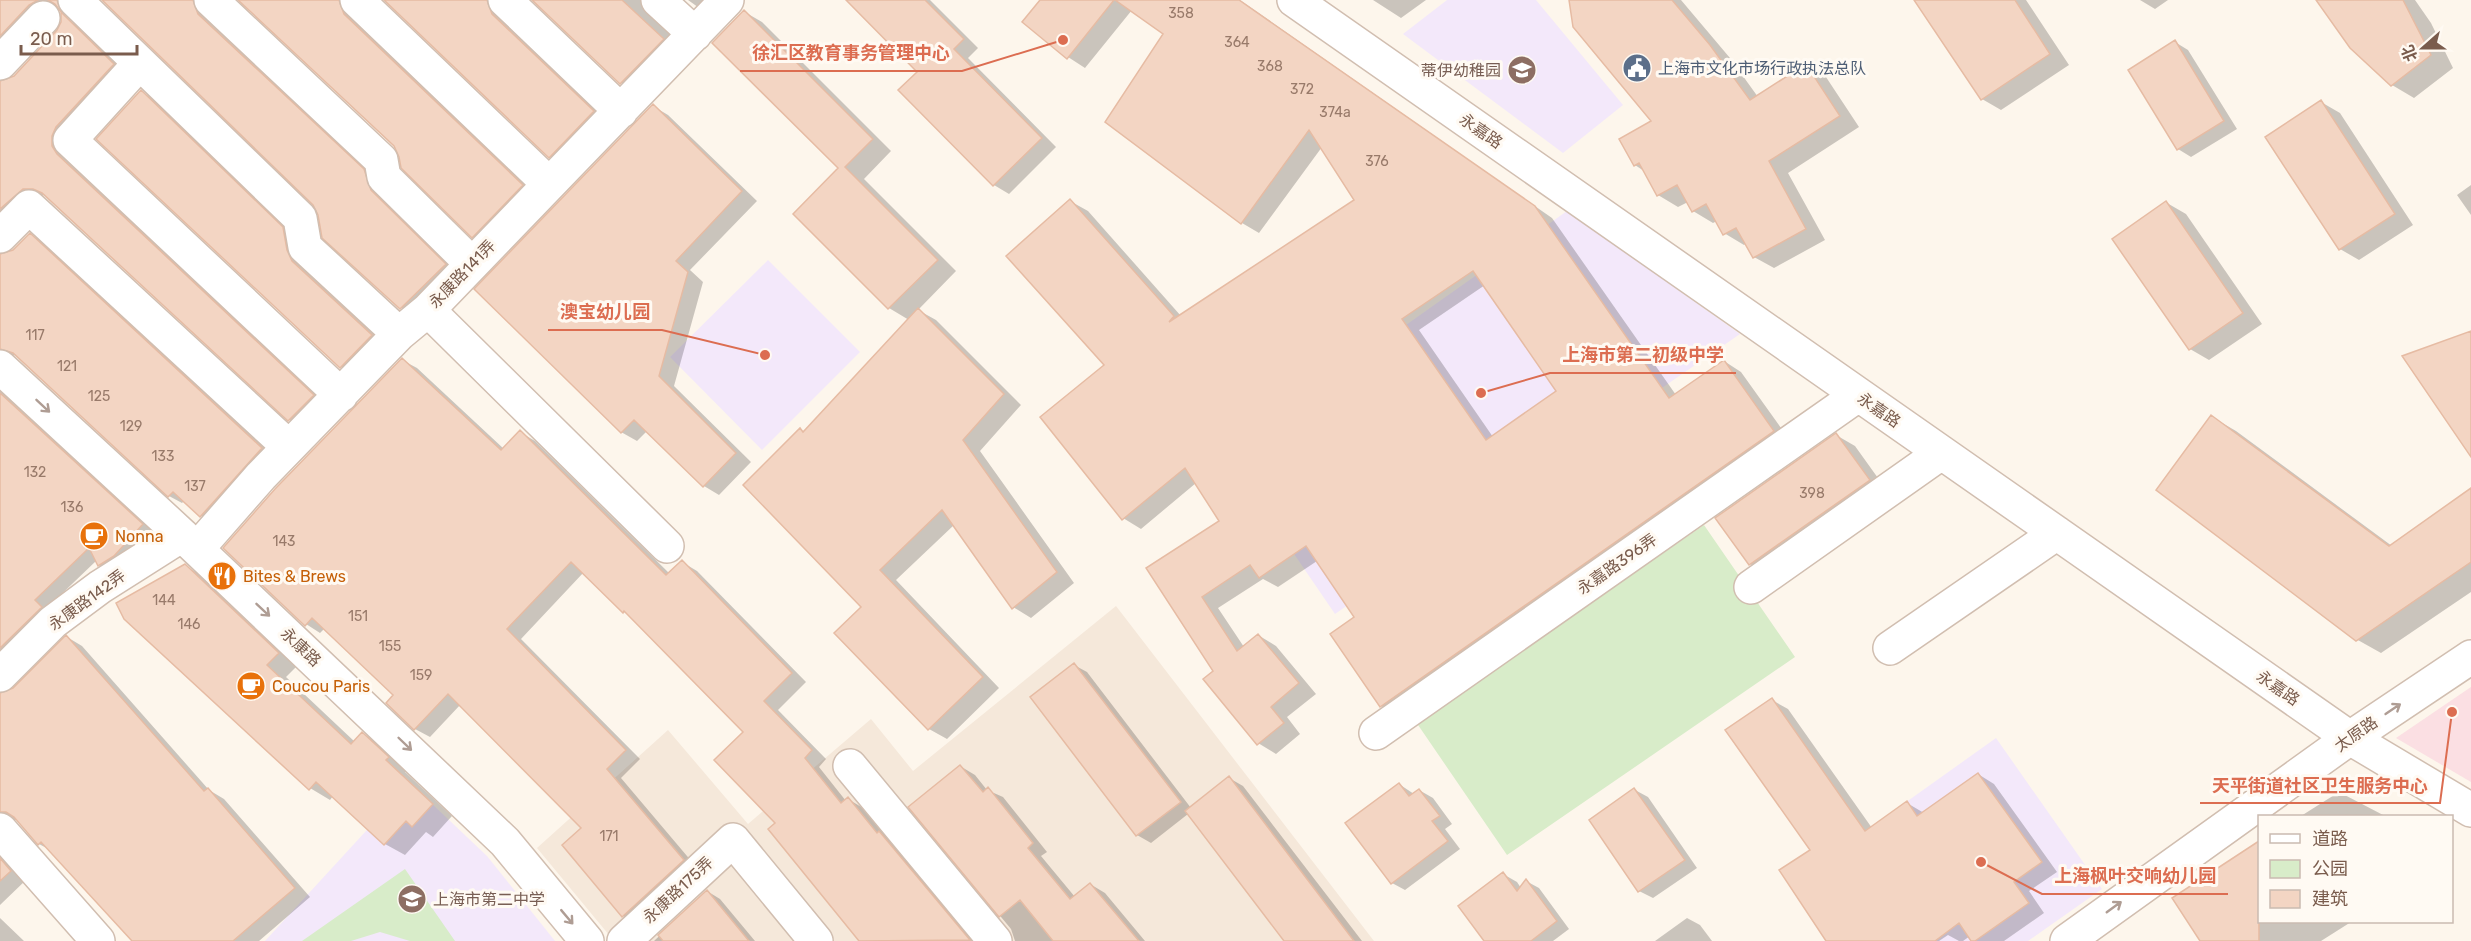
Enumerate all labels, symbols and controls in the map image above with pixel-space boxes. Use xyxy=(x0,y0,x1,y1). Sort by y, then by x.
house number: 358 xyxy=(1168,5,1194,22)
scale bar xyxy=(21,18,136,56)
north arrow xyxy=(2393,18,2453,78)
text: 20 m xyxy=(30,28,72,50)
house number: 364 xyxy=(1224,34,1250,51)
callout: 徐汇区教育事务管理中心 xyxy=(740,35,962,71)
text: 徐汇区教育事务管理中心 xyxy=(752,42,950,64)
text: 北 xyxy=(2398,42,2421,64)
public building icon: 上海市文化市场行政执法总队 xyxy=(1621,52,1653,84)
school or university icon: 蒂伊幼稚园 xyxy=(1506,54,1538,86)
house number: 368 xyxy=(1257,58,1283,75)
place label: 上海市文化市场行政执法总队 xyxy=(1658,59,1866,78)
place label: 蒂伊幼稚园 xyxy=(1421,61,1501,80)
house number: 372 xyxy=(1290,81,1314,98)
house number: 374a xyxy=(1319,104,1351,121)
street label: 永嘉路 xyxy=(1456,109,1506,153)
house number: 376 xyxy=(1365,153,1389,170)
street label: 永康路141弄 xyxy=(425,236,499,312)
callout: 澳宝幼儿园 xyxy=(548,294,662,330)
text: 澳宝幼儿园 xyxy=(560,301,650,323)
house number: 117 xyxy=(25,327,45,344)
callout: 上海市第二初级中学 xyxy=(1550,337,1736,373)
text: 上海市第二初级中学 xyxy=(1562,344,1724,366)
house number: 121 xyxy=(57,358,77,375)
house number: 125 xyxy=(88,388,110,405)
street label: 永嘉路 xyxy=(1854,388,1904,432)
one-way arrow xyxy=(35,399,50,413)
house number: 129 xyxy=(120,418,142,435)
house number: 133 xyxy=(152,448,174,465)
house number: 132 xyxy=(24,464,46,481)
house number: 137 xyxy=(184,478,206,495)
house number: 398 xyxy=(1799,485,1825,502)
house number: 136 xyxy=(61,499,83,516)
cafe icon: Nonna xyxy=(78,520,110,552)
place label: Nonna xyxy=(115,527,164,546)
street label: 永嘉路396弄 xyxy=(1574,530,1660,598)
house number: 143 xyxy=(272,533,296,550)
restaurant icon: Bites & Brews xyxy=(206,560,238,592)
street label: 永康路142弄 xyxy=(45,566,129,634)
place label: Bites & Brews xyxy=(243,567,346,586)
house number: 144 xyxy=(152,592,176,609)
one-way arrow xyxy=(255,603,270,618)
house number: 151 xyxy=(348,608,368,625)
house number: 146 xyxy=(177,616,201,633)
street label: 永康路 xyxy=(277,624,325,670)
house number: 155 xyxy=(379,638,401,655)
street label: 永嘉路 xyxy=(2253,666,2303,710)
house number: 159 xyxy=(410,667,432,684)
cafe icon: Coucou Paris xyxy=(235,670,267,702)
place label: Coucou Paris xyxy=(272,677,370,696)
one-way arrow xyxy=(2384,703,2401,715)
street label: 太原路 xyxy=(2331,712,2381,756)
one-way arrow xyxy=(397,737,412,752)
callout: 天平街道社区卫生服务中心 xyxy=(2200,767,2440,803)
text: 天平街道社区卫生服务中心 xyxy=(2212,775,2428,797)
legend xyxy=(2258,815,2453,923)
house number: 171 xyxy=(599,828,619,845)
text: 道路 xyxy=(2312,828,2348,850)
street label: 永康路175弄 xyxy=(639,853,717,927)
callout: 上海枫叶交响幼儿园 xyxy=(2042,858,2228,894)
text: 公园 xyxy=(2312,858,2348,880)
text: 上海枫叶交响幼儿园 xyxy=(2054,865,2216,887)
school or university icon: 上海市第二中学 xyxy=(396,883,428,915)
text: 建筑 xyxy=(2312,888,2348,910)
place label: 上海市第二中学 xyxy=(433,890,545,909)
one-way arrow xyxy=(2106,901,2122,913)
one-way arrow xyxy=(560,908,573,924)

